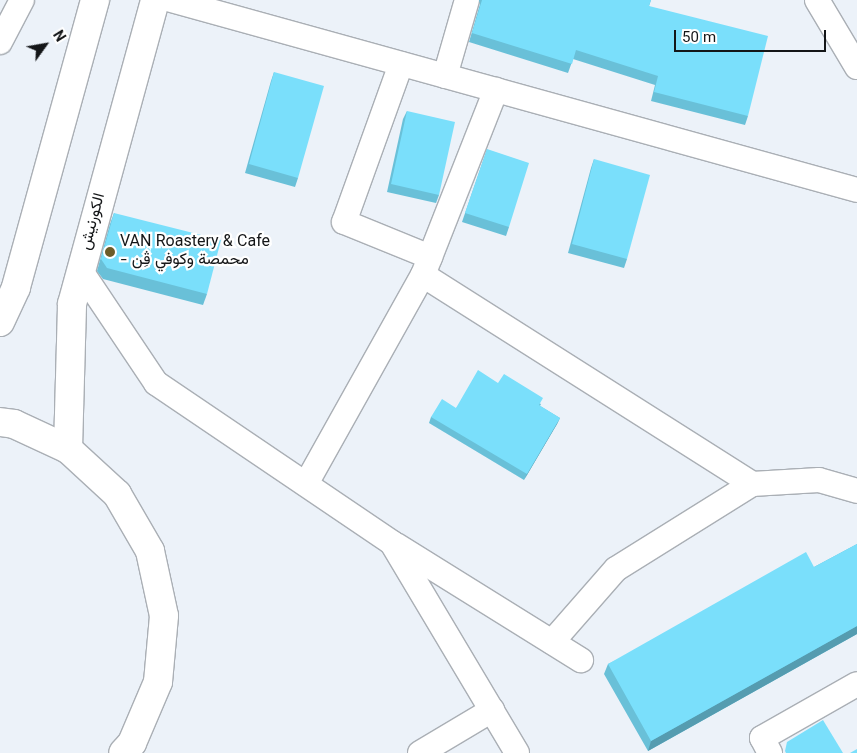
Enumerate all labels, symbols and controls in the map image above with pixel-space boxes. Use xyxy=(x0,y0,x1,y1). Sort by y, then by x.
north arrow xyxy=(20,20,70,70)
scale bar xyxy=(677,20,830,52)
text: N xyxy=(46,27,70,47)
text: 50 m xyxy=(682,27,716,50)
street label: الكورنيش xyxy=(77,191,111,253)
place label: VAN Roastery & Cafe - محمصة وكوفي ڤِن xyxy=(120,233,270,271)
marker: VAN Roastery & Cafe - محمصة وكوفي ڤِن xyxy=(104,246,116,258)

